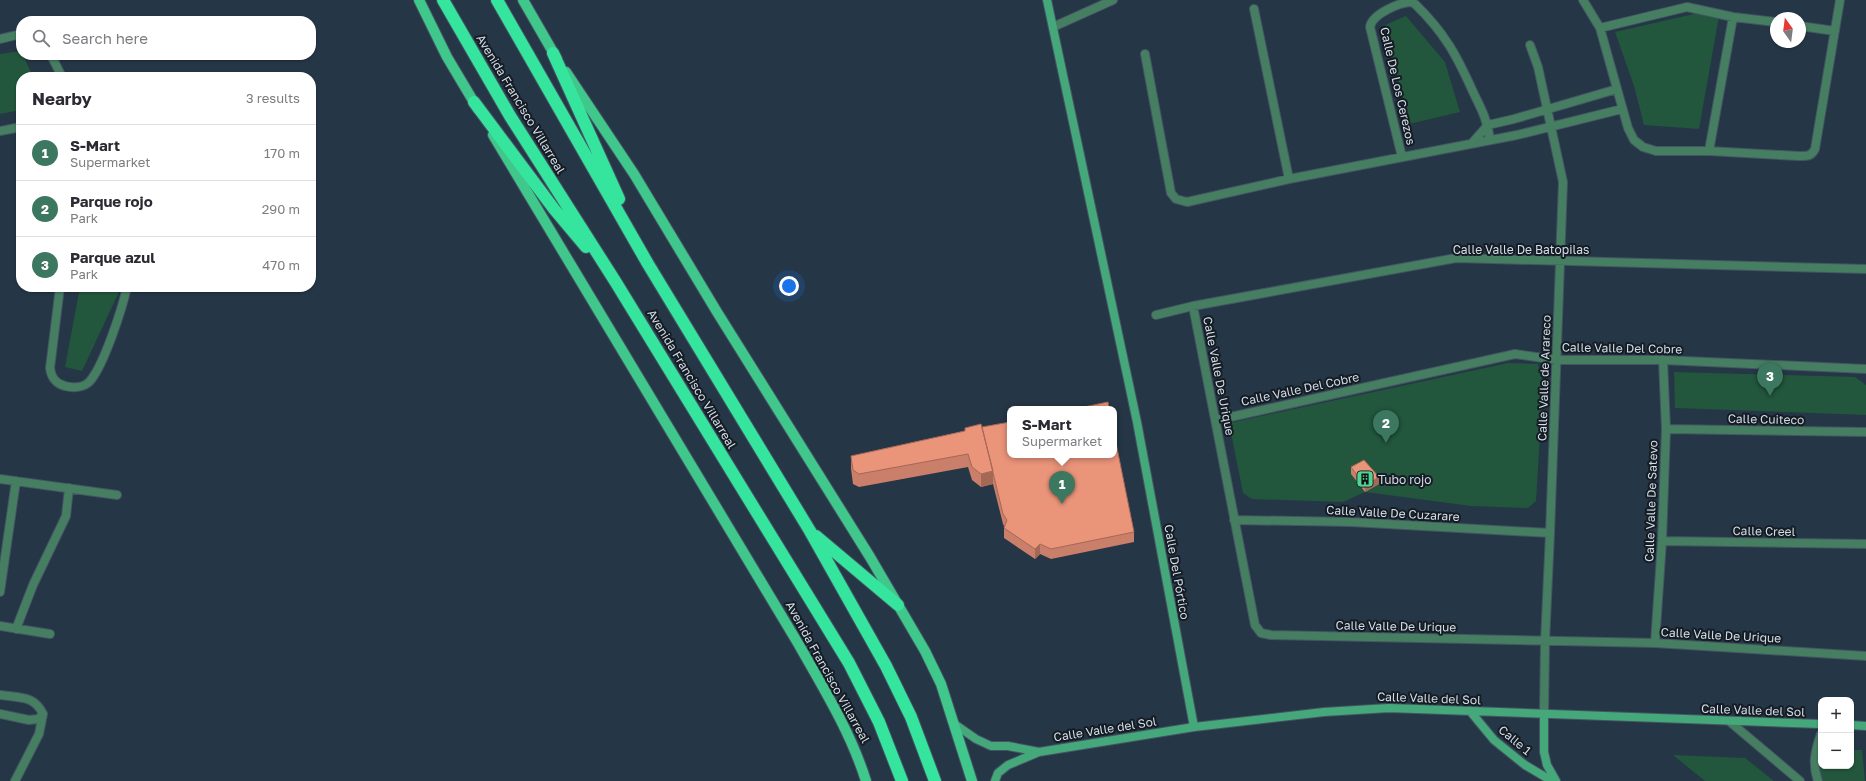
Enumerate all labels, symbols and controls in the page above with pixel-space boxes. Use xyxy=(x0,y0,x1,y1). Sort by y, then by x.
north arrow xyxy=(1770,12,1806,48)
search box xyxy=(16,16,316,60)
street label: Calle De Los Cerezos xyxy=(1377,26,1419,146)
icon: search xyxy=(30,27,52,49)
text: Search here xyxy=(62,29,148,47)
street label: Avenida Francisco Villarreal xyxy=(473,32,569,176)
text: Nearby xyxy=(32,88,92,109)
text: 3 results xyxy=(246,90,300,106)
text: S-Mart xyxy=(70,136,120,154)
text: 1 xyxy=(42,145,48,161)
text: 170 m xyxy=(264,145,300,161)
text: Supermarket xyxy=(70,154,151,170)
text: Parque rojo xyxy=(70,192,153,210)
text: 2 xyxy=(41,201,49,217)
text: 290 m xyxy=(262,201,300,217)
text: Park xyxy=(70,210,98,226)
street label: Calle Valle De Batopilas xyxy=(1453,242,1589,257)
text: Parque azul xyxy=(70,248,155,266)
text: 3 xyxy=(41,257,49,273)
text: 470 m xyxy=(262,257,300,273)
text: Park xyxy=(70,266,98,282)
your location xyxy=(779,276,799,296)
street label: Avenida Francisco Villarreal xyxy=(644,307,740,451)
street label: Calle Valle De Urique xyxy=(1200,315,1238,437)
street label: Calle Valle de Arareco xyxy=(1534,315,1554,441)
street label: Calle Valle Del Cobre xyxy=(1562,339,1682,357)
pin: 3 xyxy=(1757,363,1783,396)
street label: Calle Valle Del Cobre xyxy=(1239,369,1361,409)
popup xyxy=(1007,406,1117,458)
pin: 2 xyxy=(1373,410,1399,443)
street label: Calle Cuiteco xyxy=(1728,411,1804,427)
text: S-Mart xyxy=(1022,415,1072,433)
text: Supermarket xyxy=(1022,433,1102,449)
street label: Calle Valle De Satevo xyxy=(1641,440,1661,562)
building icon: Tubo rojo xyxy=(1355,469,1375,489)
pin: 1 xyxy=(1049,471,1075,504)
place label: Tubo rojo xyxy=(1378,472,1431,487)
street label: Calle Valle De Cuzarare xyxy=(1326,502,1460,524)
street label: Calle Del Pórtico xyxy=(1161,523,1193,621)
street label: Calle Creel xyxy=(1732,523,1796,539)
street label: Avenida Francisco Villarreal xyxy=(783,598,873,746)
street label: Calle Valle De Urique xyxy=(1336,617,1457,635)
street label: Calle Valle De Urique xyxy=(1660,624,1782,646)
street label: Calle Valle del Sol xyxy=(1377,689,1481,707)
map controls xyxy=(1818,697,1854,769)
button: + xyxy=(1818,697,1854,733)
street label: Calle Valle del Sol xyxy=(1701,701,1805,719)
street label: Calle Valle del Sol xyxy=(1052,713,1158,745)
street label: Calle 1 xyxy=(1496,722,1535,758)
button: − xyxy=(1818,733,1854,769)

